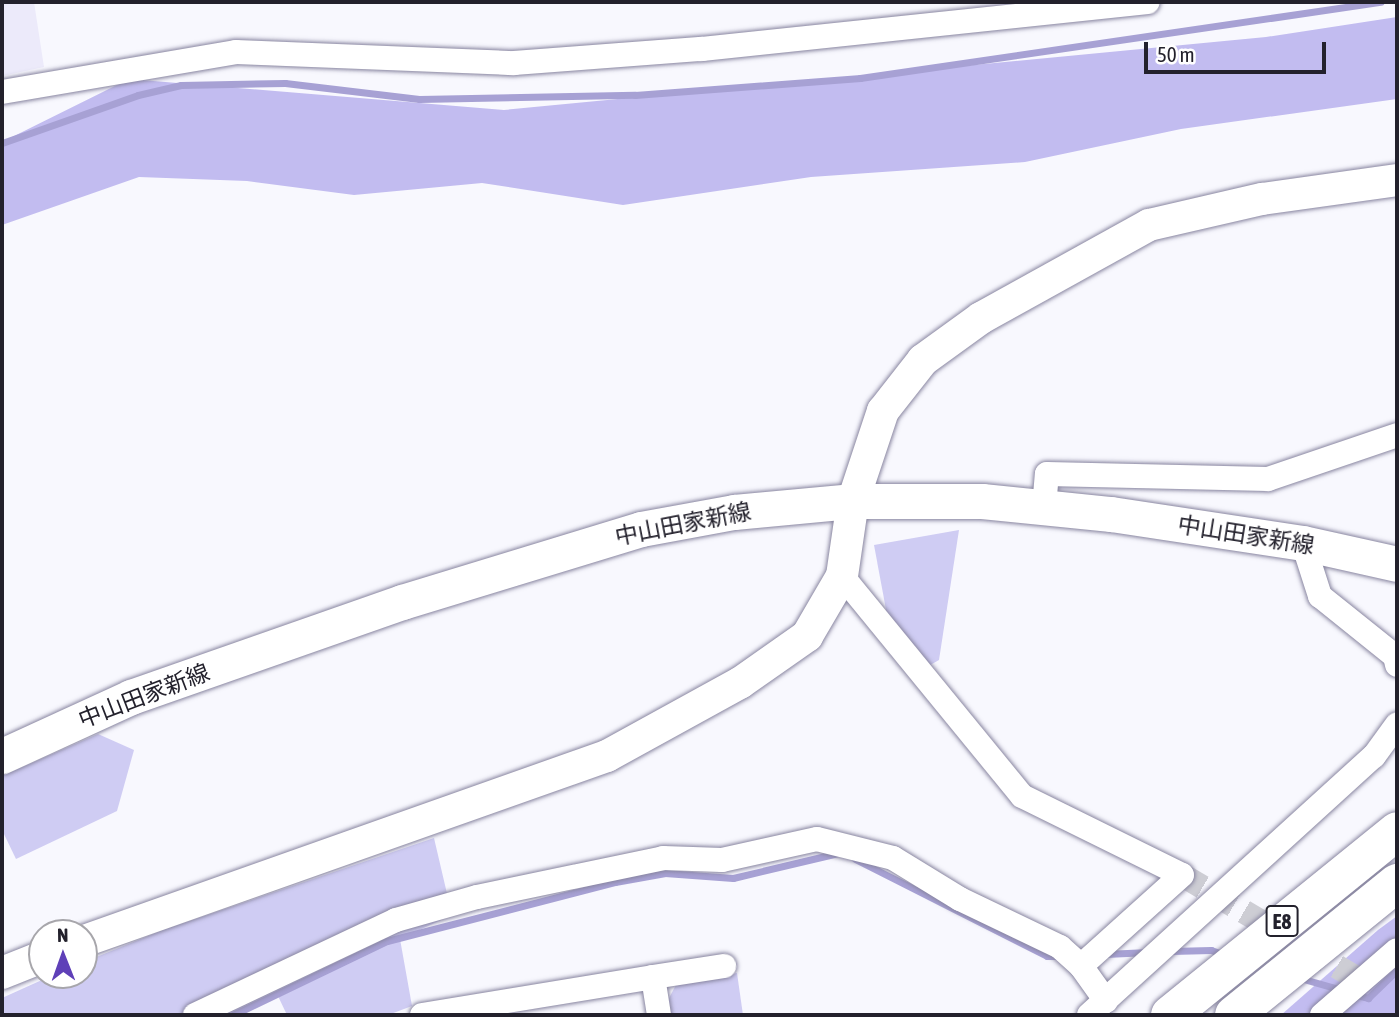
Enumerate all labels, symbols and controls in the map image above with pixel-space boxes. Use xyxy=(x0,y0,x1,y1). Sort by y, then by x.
scale bar xyxy=(1147,28,1329,72)
text: 50 m xyxy=(1157,42,1195,66)
street label: 中山田家新線 xyxy=(613,497,753,551)
street label: 中山田家新線 xyxy=(1176,511,1316,559)
street label: 中山田家新線 xyxy=(75,658,213,734)
road number: E8 xyxy=(1264,904,1300,939)
north arrow xyxy=(28,919,98,989)
text: N xyxy=(57,924,68,946)

